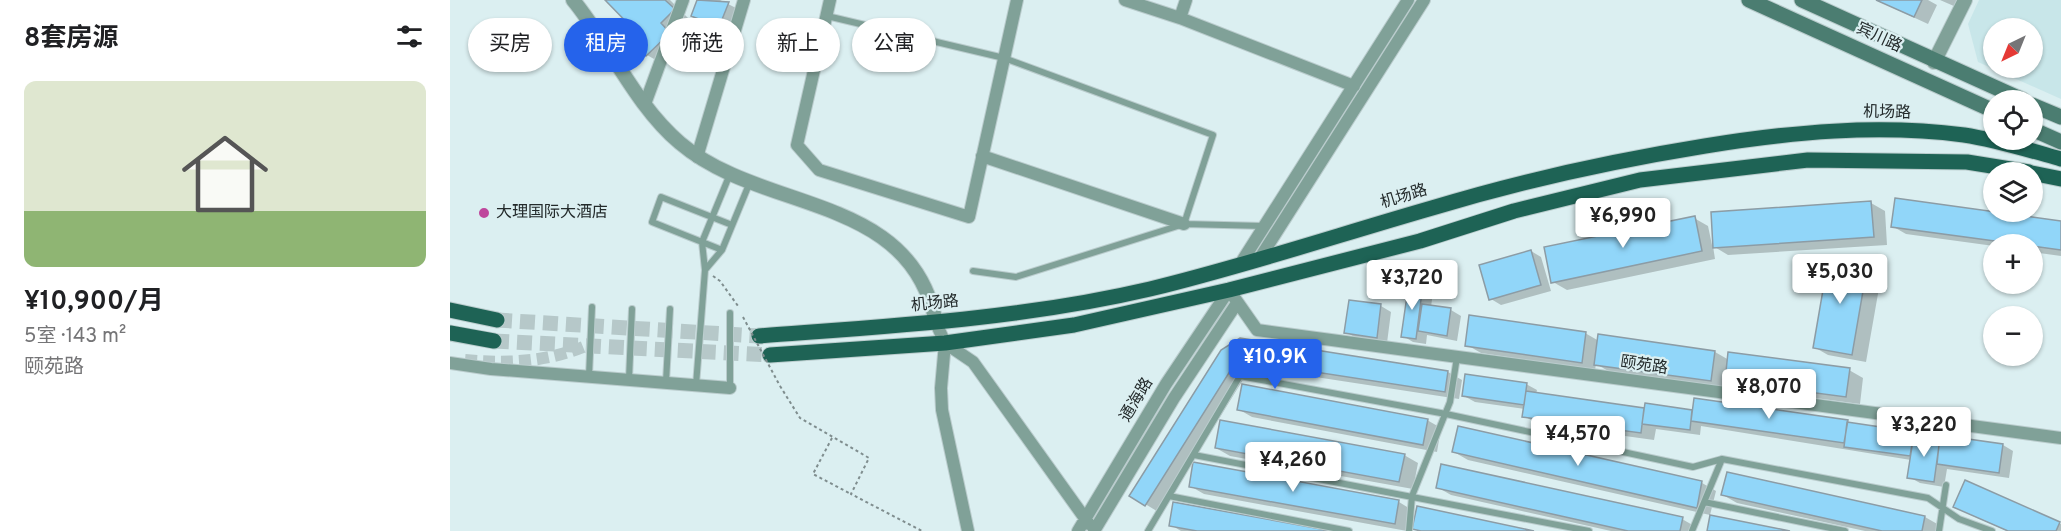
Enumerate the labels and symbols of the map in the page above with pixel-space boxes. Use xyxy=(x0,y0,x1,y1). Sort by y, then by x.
north arrow xyxy=(1983,18,2043,78)
street label: 宾川路 xyxy=(1853,19,1905,57)
street label: 机场路 xyxy=(1863,103,1911,123)
street label: 机场路 xyxy=(1378,180,1430,214)
pin: ¥6,990 xyxy=(1574,198,1672,249)
place label: 大理国际大酒店 xyxy=(496,203,608,223)
marker: 大理国际大酒店 xyxy=(477,206,491,220)
pin: ¥5,030 xyxy=(1791,254,1889,305)
pin: ¥3,720 xyxy=(1363,260,1461,311)
street label: 机场路 xyxy=(910,292,960,316)
pin: ¥10.9K xyxy=(1226,339,1324,390)
street label: 颐苑路 xyxy=(1619,353,1669,379)
pin: ¥8,070 xyxy=(1720,369,1818,420)
street label: 通海路 xyxy=(1116,374,1158,426)
pin: ¥3,220 xyxy=(1875,407,1973,458)
pin: ¥4,570 xyxy=(1529,416,1627,467)
pin: ¥4,260 xyxy=(1244,442,1342,493)

